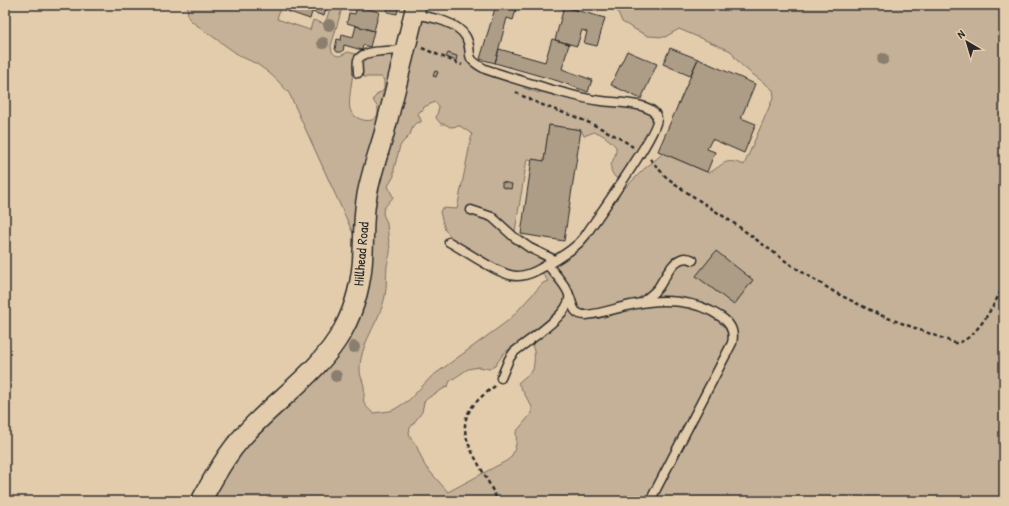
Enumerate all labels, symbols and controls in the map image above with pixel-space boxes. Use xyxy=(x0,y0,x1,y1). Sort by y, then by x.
north arrow xyxy=(947,22,987,62)
text: N xyxy=(954,27,968,41)
street label: Hillhead Road xyxy=(348,221,373,287)

